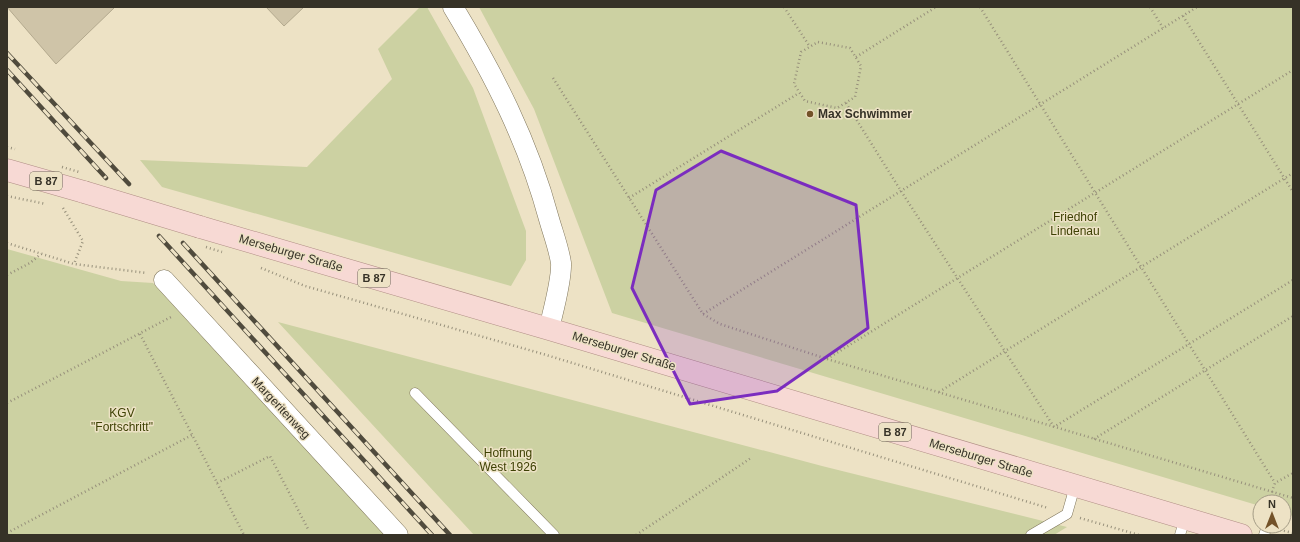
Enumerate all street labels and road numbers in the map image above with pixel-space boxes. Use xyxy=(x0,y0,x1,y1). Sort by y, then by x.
road number: B 87 xyxy=(30,172,62,190)
street label: Merseburger Straße xyxy=(237,231,345,275)
road number: B 87 xyxy=(358,269,390,287)
street label: Merseburger Straße xyxy=(571,329,678,373)
street label: Margeritenweg xyxy=(249,374,313,442)
road number: B 87 xyxy=(879,423,911,441)
street label: Merseburger Straße xyxy=(928,436,1035,480)

